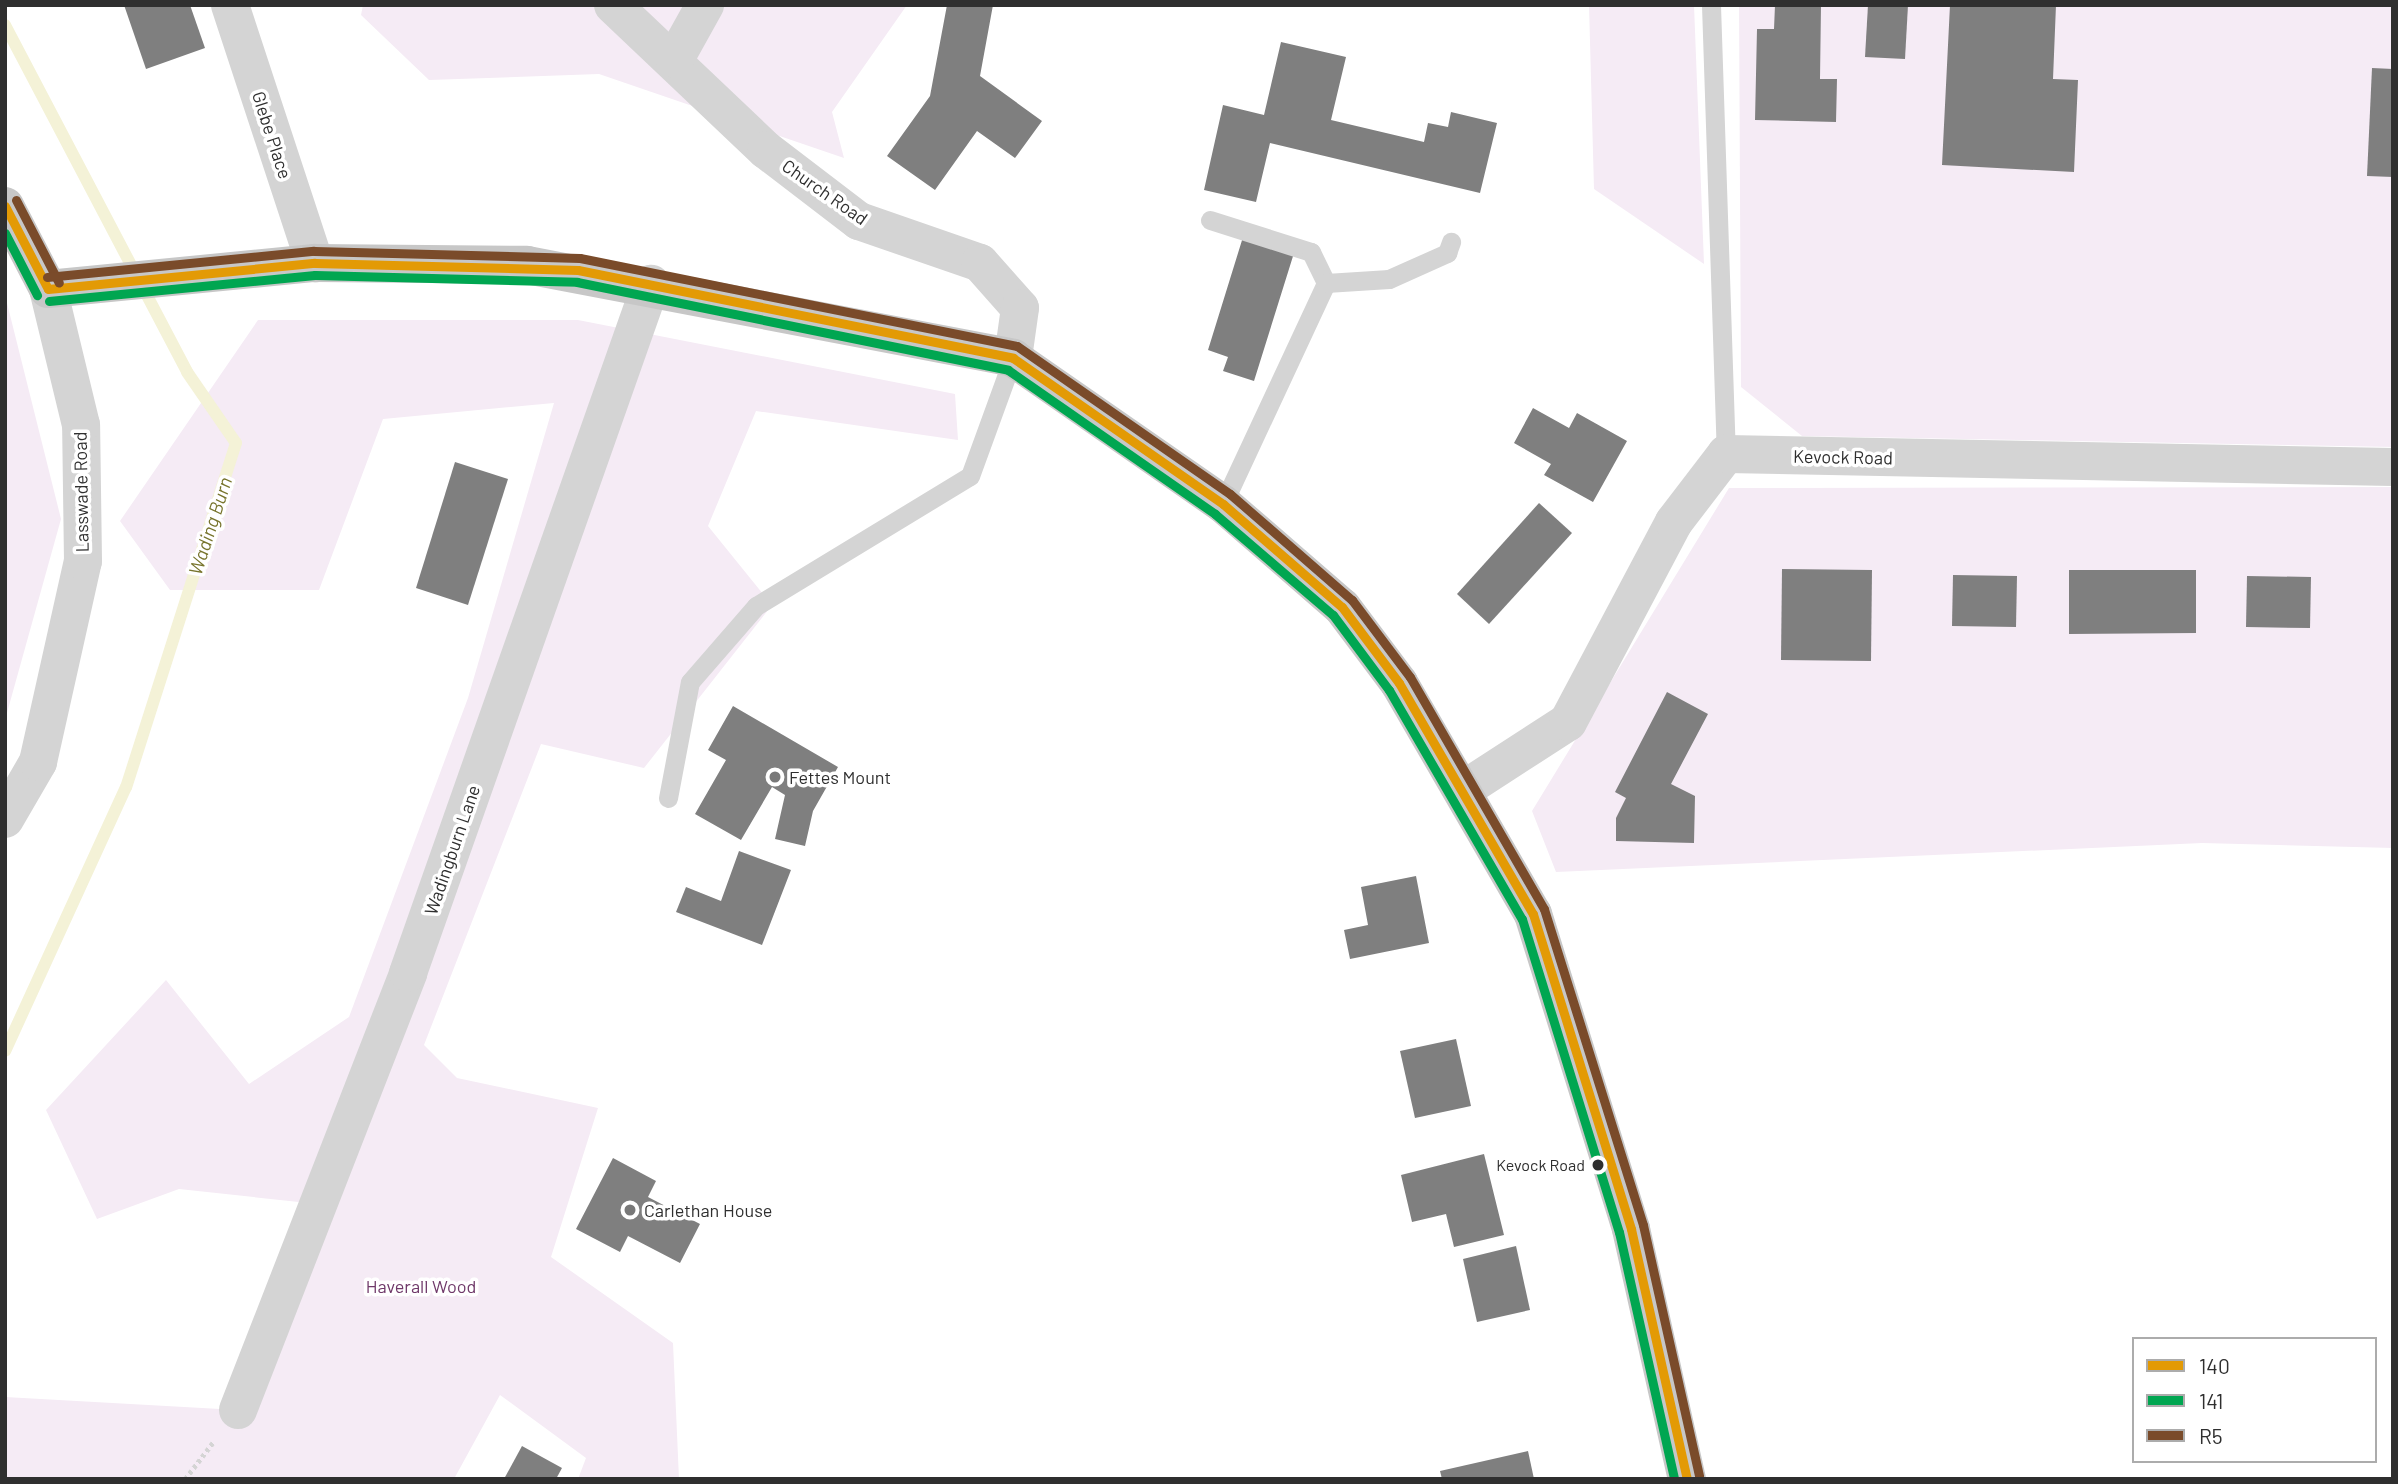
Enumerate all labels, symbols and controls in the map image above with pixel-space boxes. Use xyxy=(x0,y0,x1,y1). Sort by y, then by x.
street label: Glebe Place xyxy=(248,89,296,181)
street label: Church Road xyxy=(778,155,872,229)
street label: Lasswade Road xyxy=(69,431,93,553)
street label: Kevock Road xyxy=(1793,445,1893,469)
water label: Wading Burn xyxy=(183,474,237,578)
place label: Fettes Mount xyxy=(789,766,891,788)
marker: Fettes Mount xyxy=(767,769,783,785)
street label: Wadingburn Lane xyxy=(420,782,484,918)
place label: Kevock Road xyxy=(1496,1155,1585,1175)
marker: Kevock Road xyxy=(1591,1158,1605,1172)
place label: Carlethan House xyxy=(644,1199,772,1221)
marker: Carlethan House xyxy=(622,1202,638,1218)
park label: Haverall Wood xyxy=(366,1275,476,1297)
legend xyxy=(2132,1337,2377,1463)
text: 140 xyxy=(2199,1353,2230,1378)
text: 141 xyxy=(2199,1388,2223,1413)
text: R5 xyxy=(2199,1423,2223,1448)

